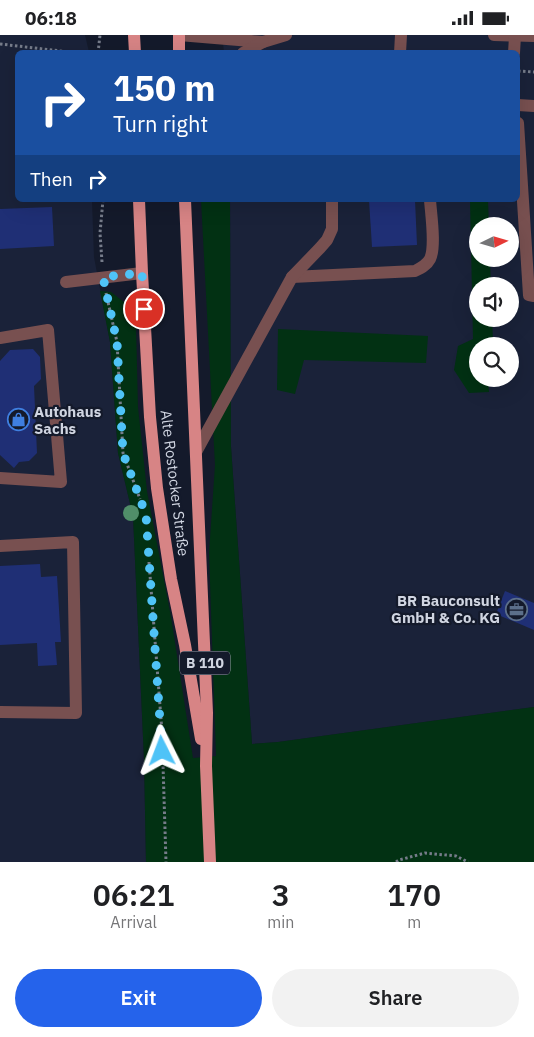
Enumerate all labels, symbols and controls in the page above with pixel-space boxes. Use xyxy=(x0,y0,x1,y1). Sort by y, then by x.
text: 06:18 xyxy=(25,6,77,30)
text: 150 m xyxy=(113,65,216,111)
icon: right xyxy=(30,70,95,135)
text: Turn right xyxy=(113,109,208,138)
icon: right xyxy=(83,165,111,193)
text: Then xyxy=(30,167,73,191)
north arrow xyxy=(469,217,519,267)
map controls xyxy=(469,217,519,387)
button: sound xyxy=(469,277,519,327)
pin xyxy=(123,288,165,330)
icon: arrive xyxy=(130,295,158,323)
button: search xyxy=(469,337,519,387)
place label: Autohaus Sachs xyxy=(34,402,102,438)
shop icon: Autohaus Sachs xyxy=(6,408,30,432)
street label: Alte Rostocker Straße xyxy=(157,409,193,557)
place label: BR Bauconsult GmbH & Co. KG xyxy=(391,591,500,627)
office icon: BR Bauconsult GmbH & Co. KG xyxy=(504,597,528,621)
road number: B 110 xyxy=(180,651,230,675)
position arrow xyxy=(135,724,187,776)
text: 06:21 xyxy=(93,875,174,914)
text: 3 xyxy=(272,875,290,914)
text: 170 xyxy=(387,875,441,914)
text: Arrival xyxy=(110,912,157,932)
text: min xyxy=(267,912,294,932)
text: m xyxy=(407,912,421,932)
button: Exit xyxy=(15,969,262,1027)
button: Share xyxy=(272,969,519,1027)

